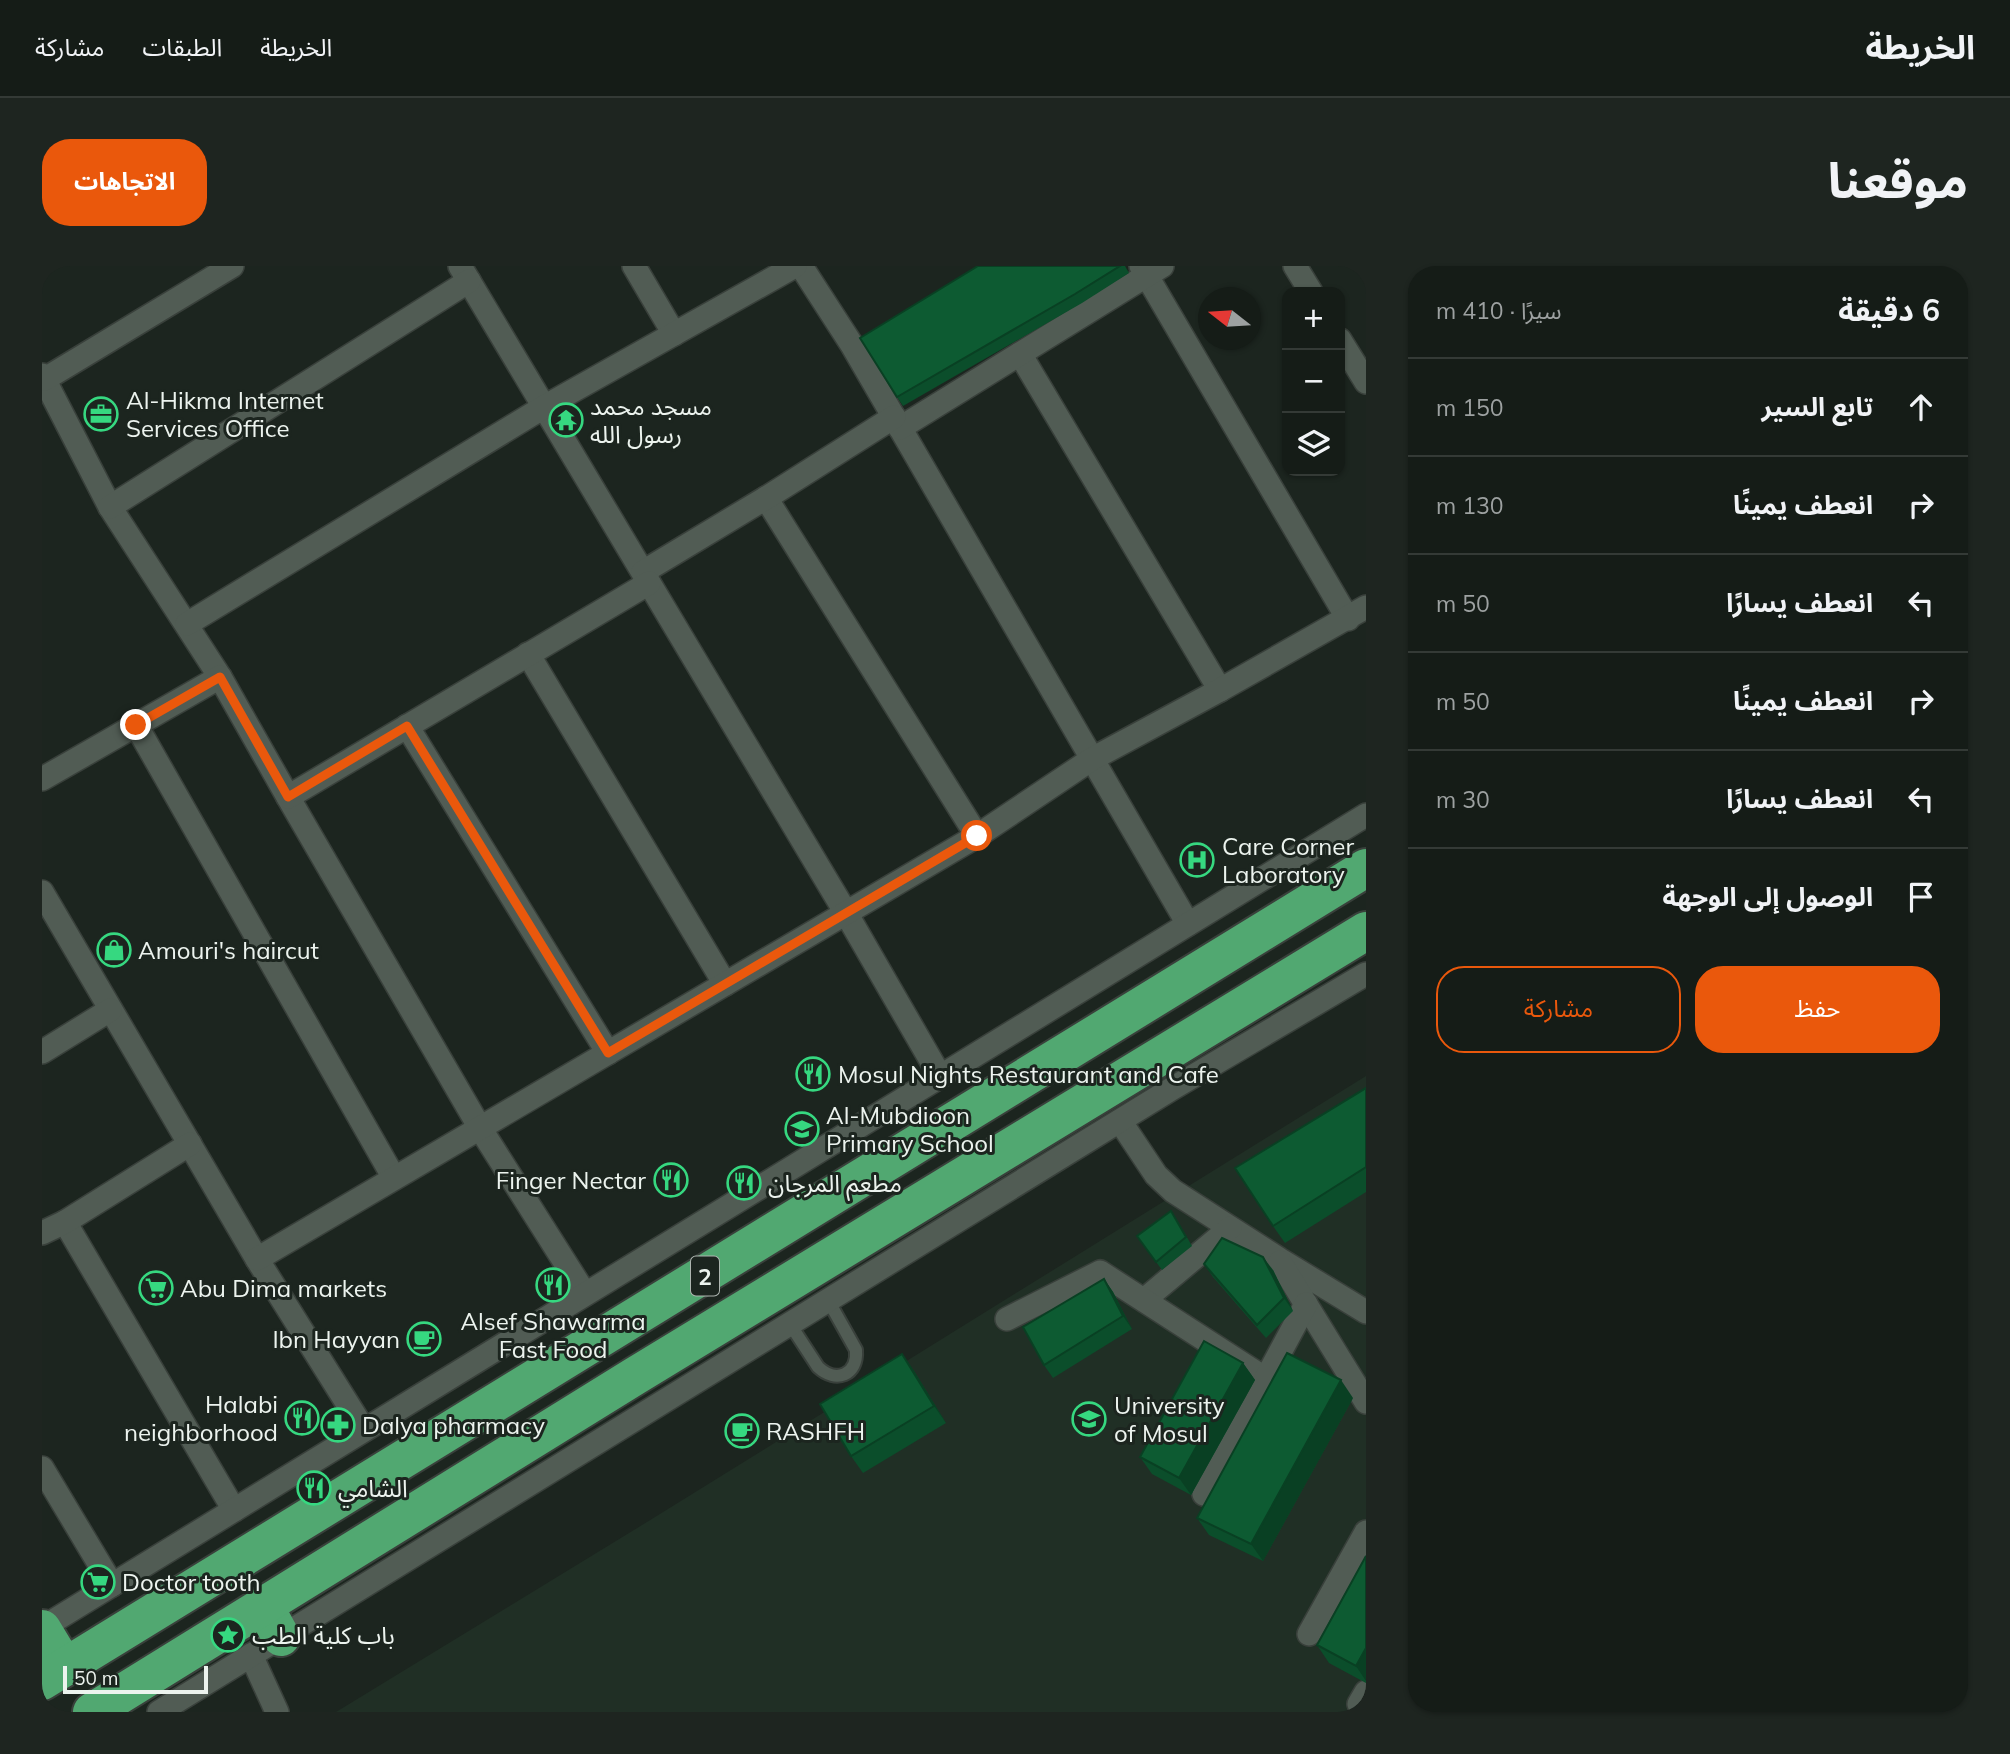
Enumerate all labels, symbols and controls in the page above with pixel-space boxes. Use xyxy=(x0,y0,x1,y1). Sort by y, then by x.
text: الخريطة xyxy=(1865,26,1975,67)
text: مشاركة xyxy=(35,32,104,62)
text: الطبقات xyxy=(142,32,222,62)
text: الخريطة xyxy=(260,32,332,62)
button: الاتجاهات xyxy=(42,139,207,226)
text: موقعنا xyxy=(1828,149,1968,210)
north arrow xyxy=(1198,287,1261,350)
map controls xyxy=(1282,287,1345,476)
button: + xyxy=(1282,287,1345,350)
text: 6 دقيقة xyxy=(1838,291,1940,329)
text: سيرًا · 410 m xyxy=(1436,296,1562,325)
button: − xyxy=(1282,350,1345,413)
place label: Al-Hikma Internet Services Office xyxy=(126,385,324,443)
icon: ahead xyxy=(1902,388,1940,426)
text: تابع السير xyxy=(1762,390,1873,423)
place label: مسجد محمد رسول الله xyxy=(590,391,712,449)
text: 150 m xyxy=(1436,393,1504,422)
office icon: Al-Hikma Internet Services Office xyxy=(82,395,120,433)
temple icon: مسجد محمد رسول الله xyxy=(547,401,585,439)
button: layers xyxy=(1282,413,1345,476)
icon: right xyxy=(1902,486,1940,524)
text: انعطف يمينًا xyxy=(1733,488,1873,521)
text: 130 m xyxy=(1436,491,1504,520)
icon: left xyxy=(1902,584,1940,622)
text: انعطف يسارًا xyxy=(1726,586,1873,619)
text: 50 m xyxy=(1436,589,1490,618)
icon: right xyxy=(1902,682,1940,720)
text: انعطف يمينًا xyxy=(1733,684,1873,717)
text: 50 m xyxy=(1436,687,1490,716)
route end xyxy=(120,709,151,740)
icon: left xyxy=(1902,780,1940,818)
text: انعطف يسارًا xyxy=(1726,782,1873,815)
text: 30 m xyxy=(1436,785,1490,814)
route start xyxy=(961,820,992,851)
place label: Care Corner Laboratory xyxy=(1222,831,1354,889)
hospital icon: Care Corner Laboratory xyxy=(1178,841,1216,879)
icon: arrive xyxy=(1902,878,1940,916)
text: الوصول إلى الوجهة xyxy=(1662,880,1873,913)
shop icon: Amouri's haircut xyxy=(95,931,133,969)
place label: Amouri's haircut xyxy=(138,935,319,965)
button: مشاركة xyxy=(1436,966,1681,1053)
button: حفظ xyxy=(1695,966,1940,1053)
restaurant icon: Mosul Nights Restaurant and Cafe xyxy=(794,1055,832,1093)
place label: Mosul Nights Restaurant and Cafe xyxy=(838,1059,1219,1089)
place label: Al-Mubdioon Primary School xyxy=(826,1100,994,1158)
school or university icon: Al-Mubdioon Primary School xyxy=(783,1110,821,1148)
restaurant icon: Finger Nectar xyxy=(652,1161,690,1199)
restaurant icon: مطعم المرجان xyxy=(725,1164,763,1202)
place label: Finger Nectar xyxy=(496,1165,646,1195)
place label: مطعم المرجان xyxy=(768,1168,902,1201)
road number: 2 xyxy=(691,1256,719,1296)
restaurant icon: Alsef Shawarma Fast Food xyxy=(534,1266,572,1304)
supermarket icon: Abu Dima markets xyxy=(137,1269,175,1307)
place label: Abu Dima markets xyxy=(180,1273,387,1303)
place label: Alsef Shawarma Fast Food xyxy=(460,1306,646,1364)
cafe icon: Ibn Hayyan xyxy=(405,1320,443,1358)
place label: Ibn Hayyan xyxy=(272,1324,400,1354)
place label: Halabi neighborhood xyxy=(124,1389,278,1447)
place label: University of Mosul xyxy=(1114,1390,1225,1448)
restaurant icon: Halabi neighborhood xyxy=(283,1399,321,1437)
school or university icon: University of Mosul xyxy=(1070,1400,1108,1438)
pharmacy icon: Dalya pharmacy xyxy=(319,1406,357,1444)
place label: Dalya pharmacy xyxy=(362,1410,545,1440)
cafe icon: RASHFH xyxy=(723,1412,761,1450)
place label: RASHFH xyxy=(766,1416,865,1446)
restaurant icon: الشامي xyxy=(295,1469,333,1507)
place label: الشامي xyxy=(338,1473,408,1508)
supermarket icon: Doctor tooth xyxy=(79,1563,117,1601)
place label: Doctor tooth xyxy=(122,1567,261,1597)
place icon: باب كلية الطب xyxy=(209,1616,247,1654)
place label: باب كلية الطب xyxy=(252,1620,395,1650)
scale bar xyxy=(63,1663,208,1695)
text: 50 m xyxy=(74,1666,118,1690)

